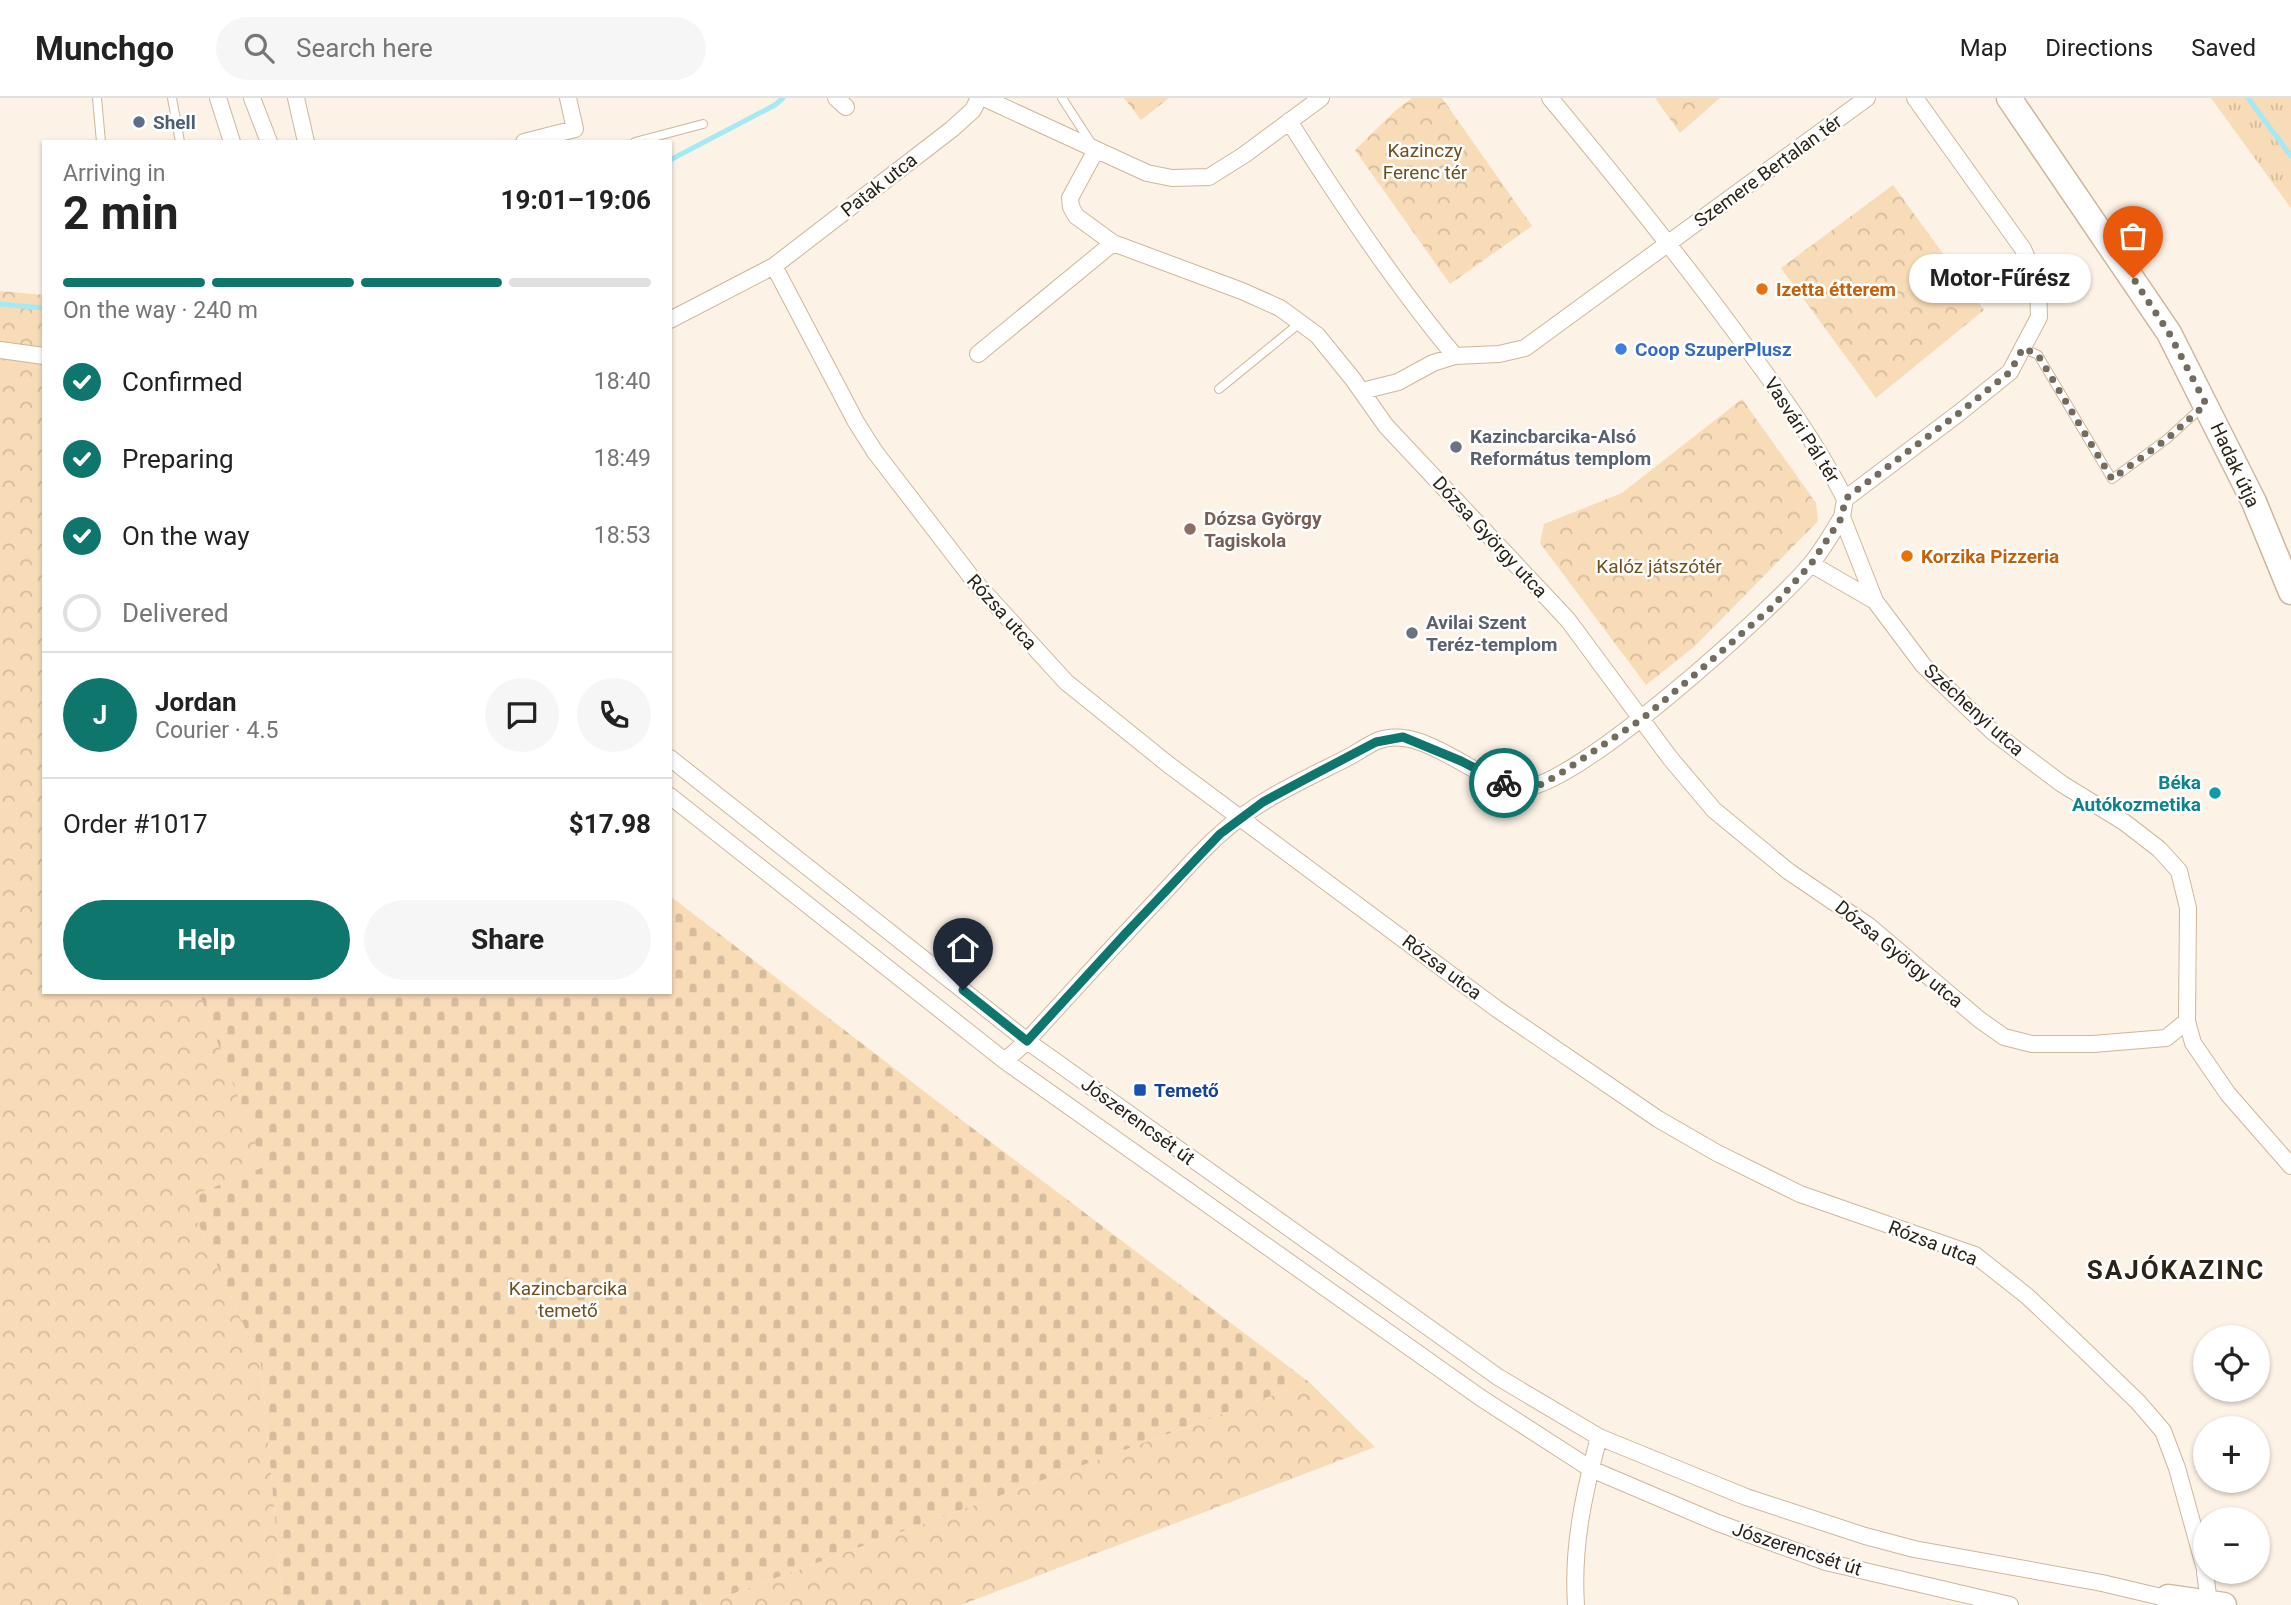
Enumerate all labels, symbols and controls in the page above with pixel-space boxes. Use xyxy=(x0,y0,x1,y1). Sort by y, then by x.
search box xyxy=(216,17,706,80)
text: Munchgo xyxy=(35,29,174,68)
icon: search xyxy=(240,29,278,67)
text: Search here xyxy=(296,33,433,63)
text: Map xyxy=(1960,34,2007,62)
text: Directions xyxy=(2045,34,2153,62)
text: Saved xyxy=(2191,34,2256,62)
street label: Szemere Bertalan tér xyxy=(1690,109,1847,232)
place label: Shell xyxy=(153,111,196,134)
marker: Shell xyxy=(131,114,147,130)
park label: Kazinczy Ferenc tér xyxy=(1383,139,1468,184)
street label: Patak utca xyxy=(836,148,922,222)
text: Arriving in xyxy=(63,160,166,187)
text: 19:01–19:06 xyxy=(501,185,651,215)
text: 2 min xyxy=(63,186,179,240)
pin xyxy=(2103,206,2163,278)
icon: bag xyxy=(2114,217,2152,255)
callout: Motor-Fűrész xyxy=(1909,254,2091,302)
text: Motor-Fűrész xyxy=(1930,265,2070,292)
place label: Izetta étterem xyxy=(1776,278,1896,301)
marker: Izetta étterem xyxy=(1754,281,1770,297)
text: On the way · 240 m xyxy=(63,297,258,324)
place label: Coop SzuperPlusz xyxy=(1635,338,1792,361)
marker: Coop SzuperPlusz xyxy=(1613,341,1629,357)
icon: check xyxy=(63,363,101,401)
text: Confirmed xyxy=(122,367,243,397)
text: 18:40 xyxy=(594,368,651,395)
street label: Vasvári Pál tér xyxy=(1759,373,1845,488)
street label: Hadak útja xyxy=(2205,419,2265,511)
place label: Kazincbarcika-Alsó Református templom xyxy=(1470,425,1651,470)
marker: Kazincbarcika-Alsó Református templom xyxy=(1448,439,1464,455)
icon: check xyxy=(63,440,101,478)
text: Preparing xyxy=(122,444,234,474)
text: 18:49 xyxy=(594,445,651,472)
street label: Dózsa György utca xyxy=(1428,472,1552,602)
place label: Dózsa György Tagiskola xyxy=(1204,507,1322,552)
icon: check xyxy=(63,517,101,555)
text: On the way xyxy=(122,521,250,551)
marker: Dózsa György Tagiskola xyxy=(1182,521,1198,537)
text: 18:53 xyxy=(594,522,651,549)
place label: Korzika Pizzeria xyxy=(1921,545,2059,568)
marker: Korzika Pizzeria xyxy=(1899,548,1915,564)
park label: Kalóz játszótér xyxy=(1596,555,1722,578)
street label: Rózsa utca xyxy=(962,570,1042,654)
text: Delivered xyxy=(122,598,229,628)
place label: Avilai Szent Teréz-templom xyxy=(1426,611,1557,656)
marker: Avilai Szent Teréz-templom xyxy=(1404,625,1420,641)
street label: Széchenyi utca xyxy=(1919,659,2029,761)
button: chat xyxy=(485,678,559,752)
button: phone xyxy=(577,678,651,752)
text: Jordan xyxy=(155,687,237,717)
text: J xyxy=(93,700,107,730)
text: Courier · 4.5 xyxy=(155,717,278,744)
courier xyxy=(1469,748,1539,818)
icon: bike xyxy=(1485,764,1523,802)
place label: Béka Autókozmetika xyxy=(2072,771,2201,816)
marker: Béka Autókozmetika xyxy=(2207,785,2223,801)
text: Order #1017 xyxy=(63,809,208,839)
text: $17.98 xyxy=(569,809,651,839)
street label: Dózsa György utca xyxy=(1830,895,1968,1013)
button: Help xyxy=(63,900,350,980)
button: Share xyxy=(364,900,651,980)
pin xyxy=(933,918,993,990)
icon: home xyxy=(944,929,982,967)
street label: Rózsa utca xyxy=(1398,930,1486,1004)
street label: Jószerencsét út xyxy=(1077,1072,1199,1170)
place label: Temető xyxy=(1154,1079,1219,1102)
marker: Temető xyxy=(1132,1082,1148,1098)
street label: Rózsa utca xyxy=(1885,1215,1981,1271)
district label: SAJÓKAZINC xyxy=(2087,1255,2265,1285)
park label: Kazincbarcika temető xyxy=(509,1277,627,1322)
map controls xyxy=(2193,1325,2270,1584)
button: locate xyxy=(2193,1325,2270,1402)
button: + xyxy=(2193,1416,2270,1493)
button: − xyxy=(2193,1507,2270,1584)
street label: Jószerencsét út xyxy=(1729,1517,1865,1581)

